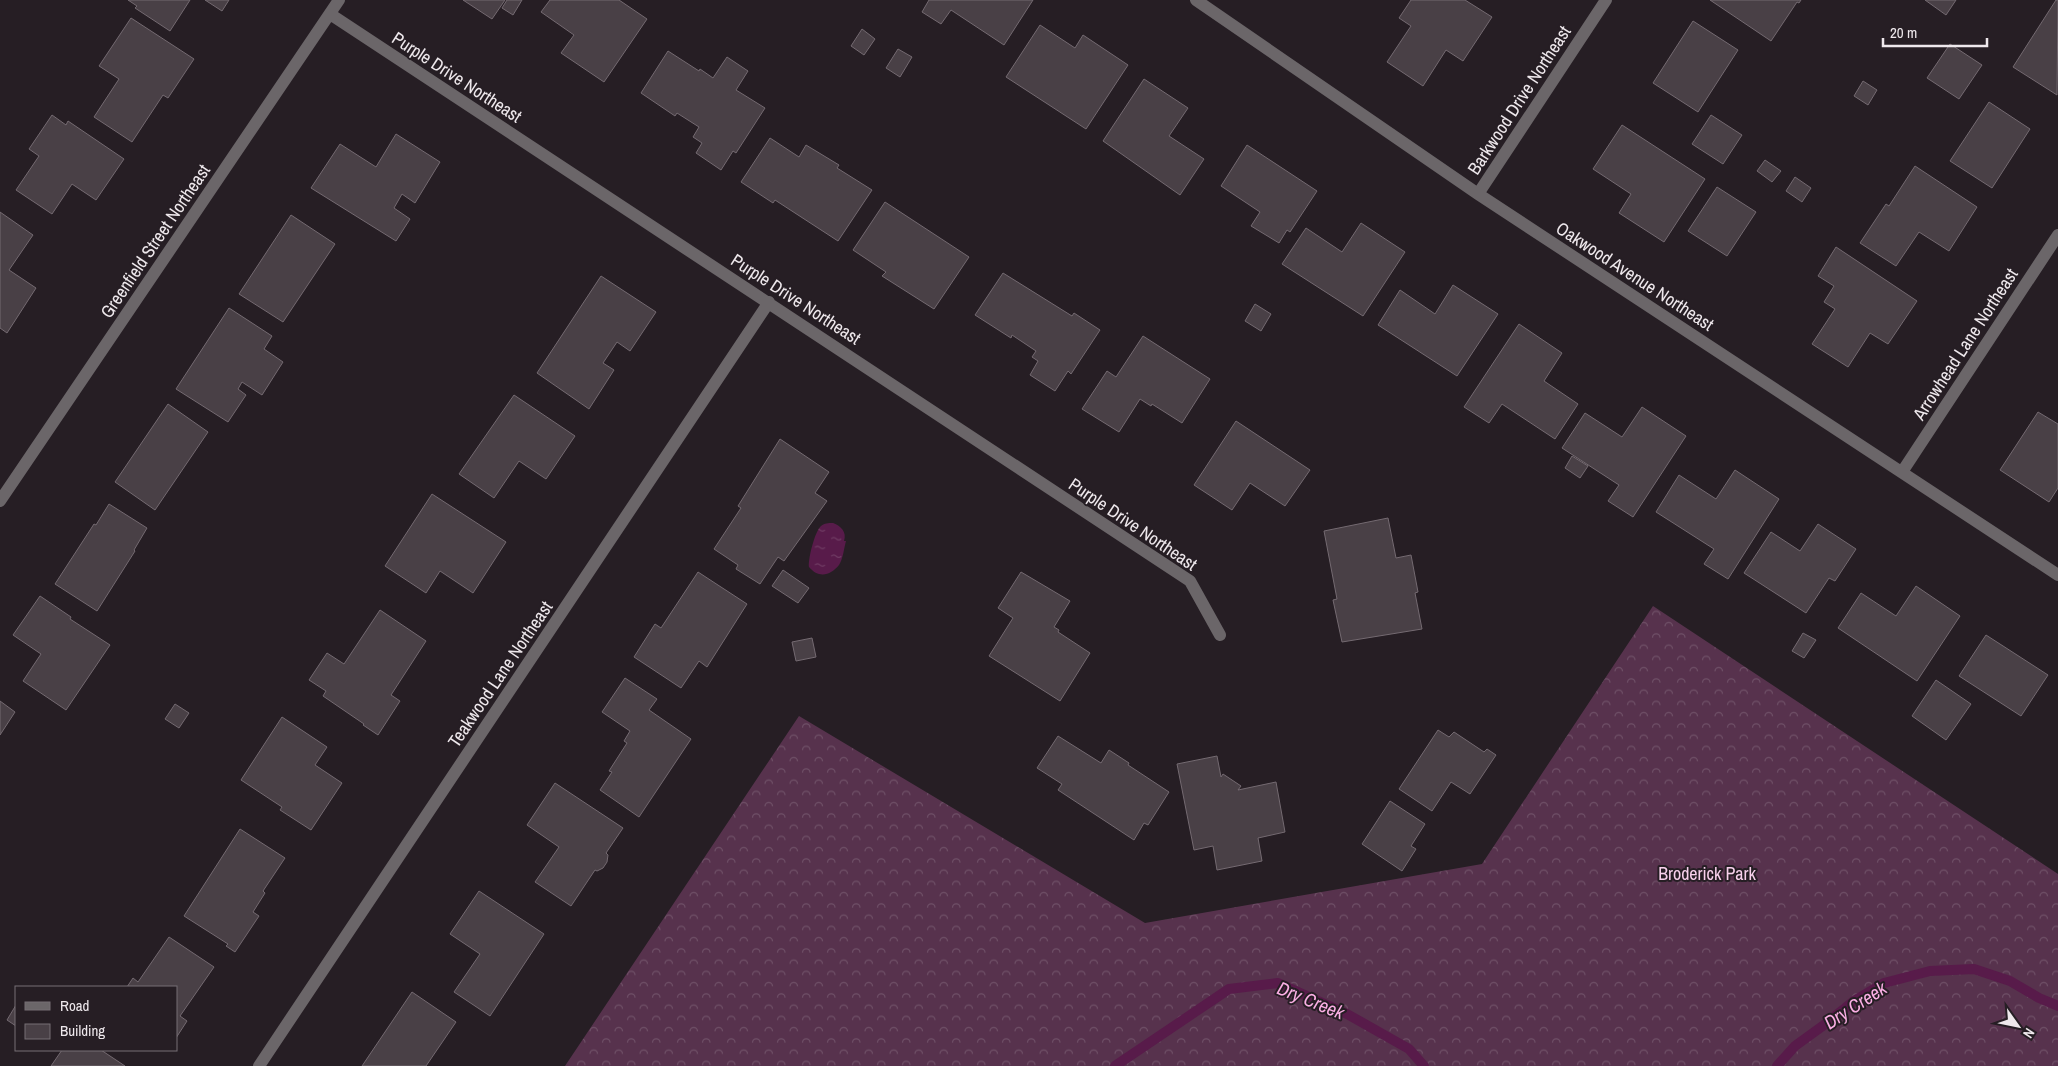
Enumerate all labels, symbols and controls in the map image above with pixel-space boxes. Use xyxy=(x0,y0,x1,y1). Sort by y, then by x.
scale bar xyxy=(1883,15,1987,47)
street label: Barkwood Drive Northeast xyxy=(1461,21,1577,179)
text: 20 m xyxy=(1890,22,1917,43)
street label: Purple Drive Northeast xyxy=(387,26,527,128)
street label: Greenfield Street Northeast xyxy=(94,159,216,323)
street label: Oakwood Avenue Northeast xyxy=(1551,216,1719,336)
street label: Purple Drive Northeast xyxy=(726,248,866,350)
street label: Arrowhead Lane Northeast xyxy=(1906,263,2024,426)
street label: Purple Drive Northeast xyxy=(1064,472,1202,576)
street label: Teakwood Lane Northeast xyxy=(442,596,558,752)
park label: Broderick Park xyxy=(1658,861,1756,886)
water label: Dry Creek xyxy=(1819,974,1892,1035)
water label: Dry Creek xyxy=(1274,975,1349,1026)
legend xyxy=(15,986,178,1051)
text: Road xyxy=(60,995,89,1016)
north arrow xyxy=(1993,1001,2043,1051)
text: Building xyxy=(60,1020,105,1041)
text: N xyxy=(2019,1025,2039,1041)

